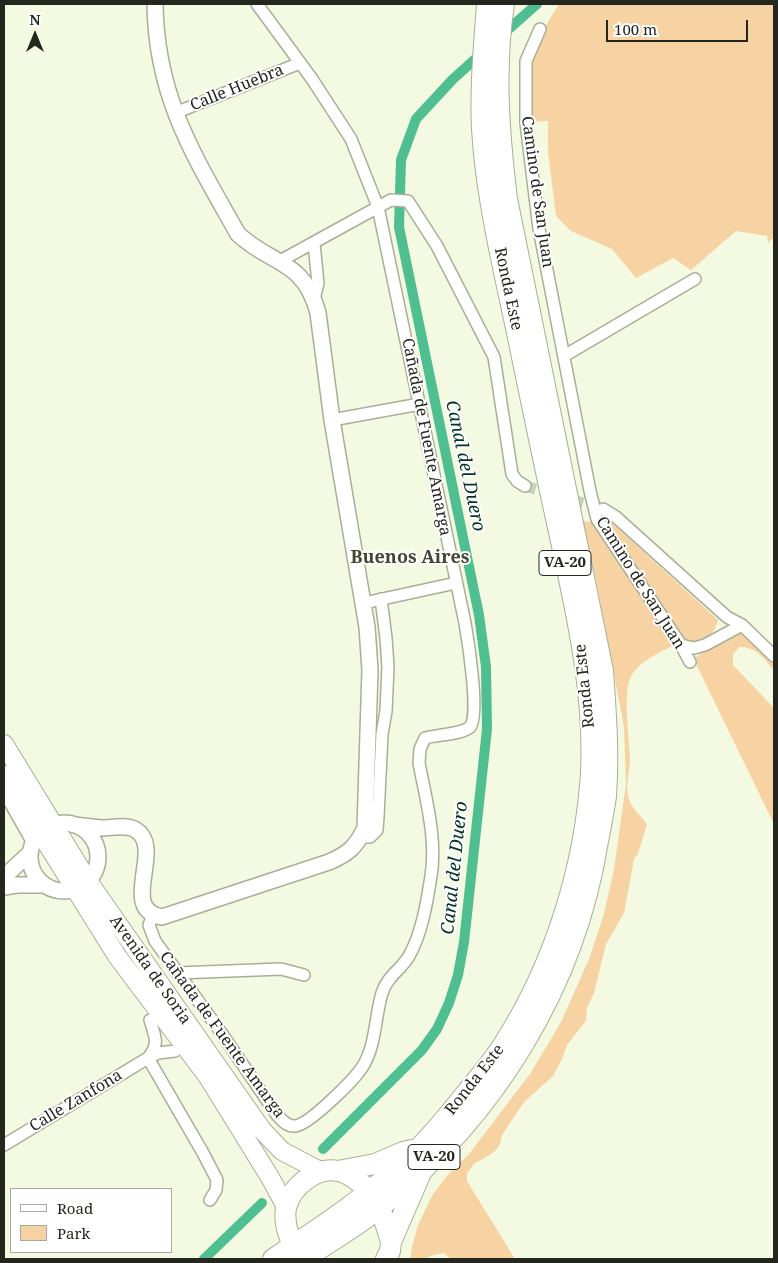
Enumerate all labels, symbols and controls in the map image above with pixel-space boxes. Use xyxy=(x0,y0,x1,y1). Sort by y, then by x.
north arrow xyxy=(10,10,60,60)
text: N xyxy=(29,10,41,29)
scale bar xyxy=(608,10,750,42)
text: 100 m xyxy=(614,19,657,39)
street label: Calle Huebra xyxy=(188,61,286,115)
street label: Camino de San Juan xyxy=(517,115,557,269)
street label: Ronda Este xyxy=(490,246,526,332)
street label: Cañada de Fuente Amarga xyxy=(397,336,455,538)
water label: Canal del Duero xyxy=(441,398,489,534)
street label: Camino de San Juan xyxy=(591,513,689,653)
district label: Buenos Aires xyxy=(350,547,470,569)
road number: VA-20 xyxy=(539,550,591,576)
street label: Ronda Este xyxy=(571,643,599,729)
water label: Canal del Duero xyxy=(437,800,473,936)
street label: Avenida de Soria xyxy=(105,912,195,1028)
street label: Cañada de Fuente Amarga xyxy=(155,948,289,1122)
street label: Ronda Este xyxy=(441,1041,509,1119)
street label: Calle Zanfona xyxy=(26,1066,126,1136)
road number: VA-20 xyxy=(408,1144,460,1170)
legend xyxy=(10,1188,172,1253)
text: Road xyxy=(57,1198,93,1218)
text: Park xyxy=(57,1223,90,1243)

